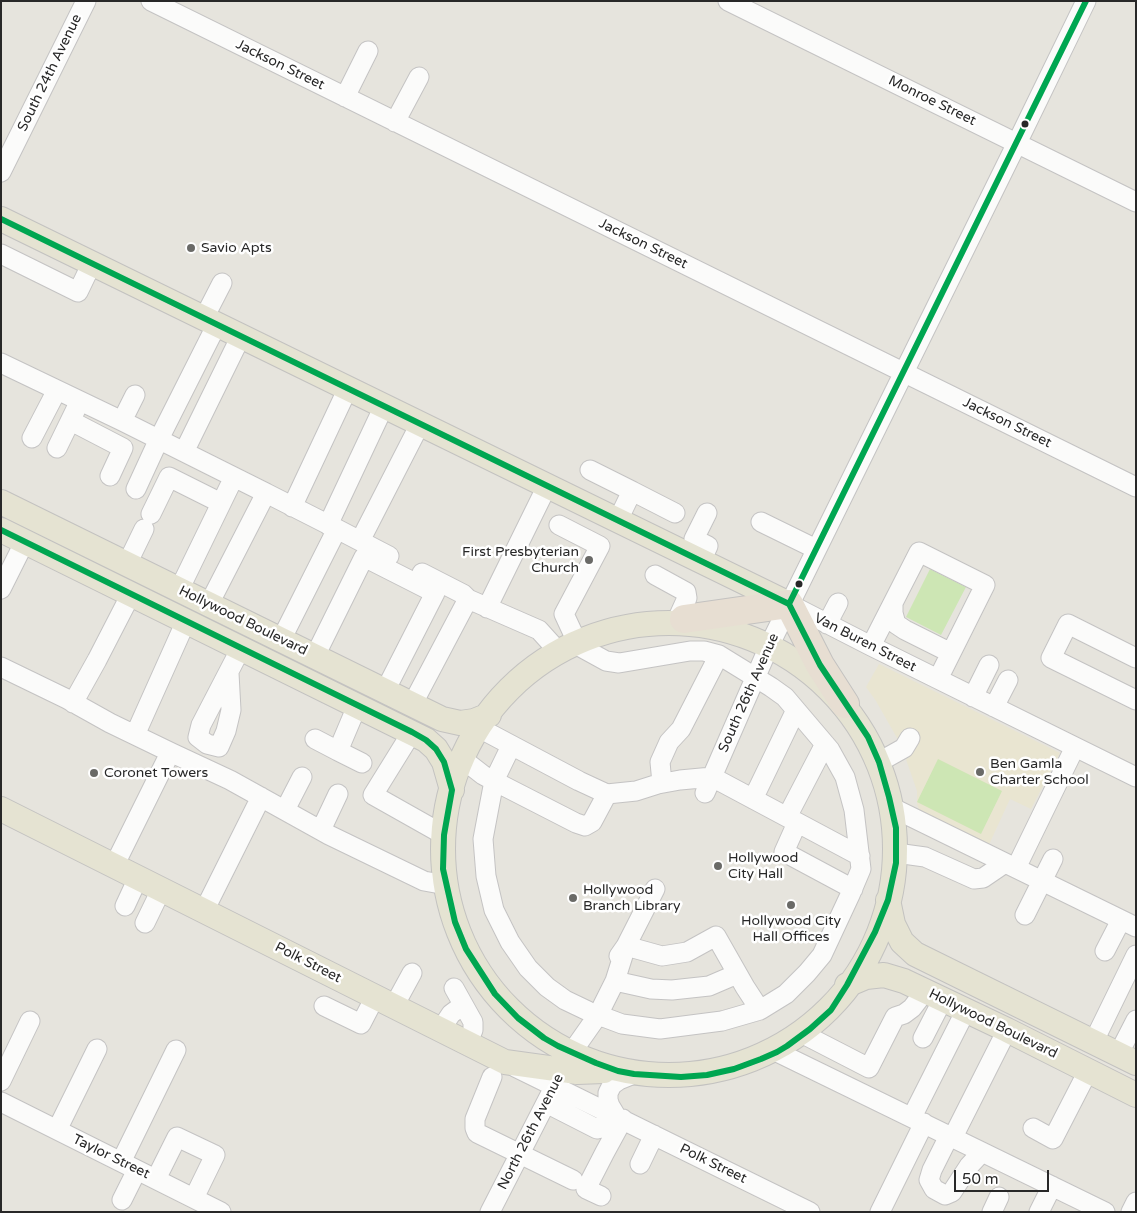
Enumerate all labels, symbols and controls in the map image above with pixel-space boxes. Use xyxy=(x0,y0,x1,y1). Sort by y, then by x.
street label: South 24th Avenue xyxy=(14,12,86,134)
street label: Jackson Street xyxy=(233,36,327,94)
street label: Monroe Street xyxy=(885,72,979,130)
unlabelled marker xyxy=(1020,119,1030,129)
street label: Jackson Street xyxy=(596,215,690,273)
place label: Savio Apts xyxy=(201,240,272,256)
marker: Savio Apts xyxy=(185,242,197,254)
street label: Jackson Street xyxy=(960,394,1054,452)
place label: First Presbyterian Church xyxy=(462,544,579,576)
marker: First Presbyterian Church xyxy=(583,554,595,566)
unlabelled marker xyxy=(794,579,804,589)
street label: Hollywood Boulevard xyxy=(176,583,310,659)
street label: Van Buren Street xyxy=(811,610,919,676)
street label: South 26th Avenue xyxy=(715,631,783,755)
place label: Ben Gamla Charter School xyxy=(990,756,1089,789)
place label: Coronet Towers xyxy=(104,765,208,781)
marker: Ben Gamla Charter School xyxy=(974,766,986,778)
marker: Coronet Towers xyxy=(88,767,100,779)
place label: Hollywood City Hall xyxy=(728,850,798,882)
marker: Hollywood City Hall xyxy=(712,860,724,872)
place label: Hollywood Branch Library xyxy=(583,882,680,914)
marker: Hollywood Branch Library xyxy=(567,892,579,904)
marker: Hollywood City Hall Offices xyxy=(785,899,797,911)
place label: Hollywood City Hall Offices xyxy=(741,913,841,946)
street label: Polk Street xyxy=(272,939,344,987)
street label: Hollywood Boulevard xyxy=(926,986,1060,1062)
street label: North 26th Avenue xyxy=(495,1071,567,1193)
street label: Taylor Street xyxy=(70,1131,152,1183)
street label: Polk Street xyxy=(677,1141,749,1187)
scale bar xyxy=(957,1160,1052,1192)
text: 50 m xyxy=(962,1170,999,1188)

